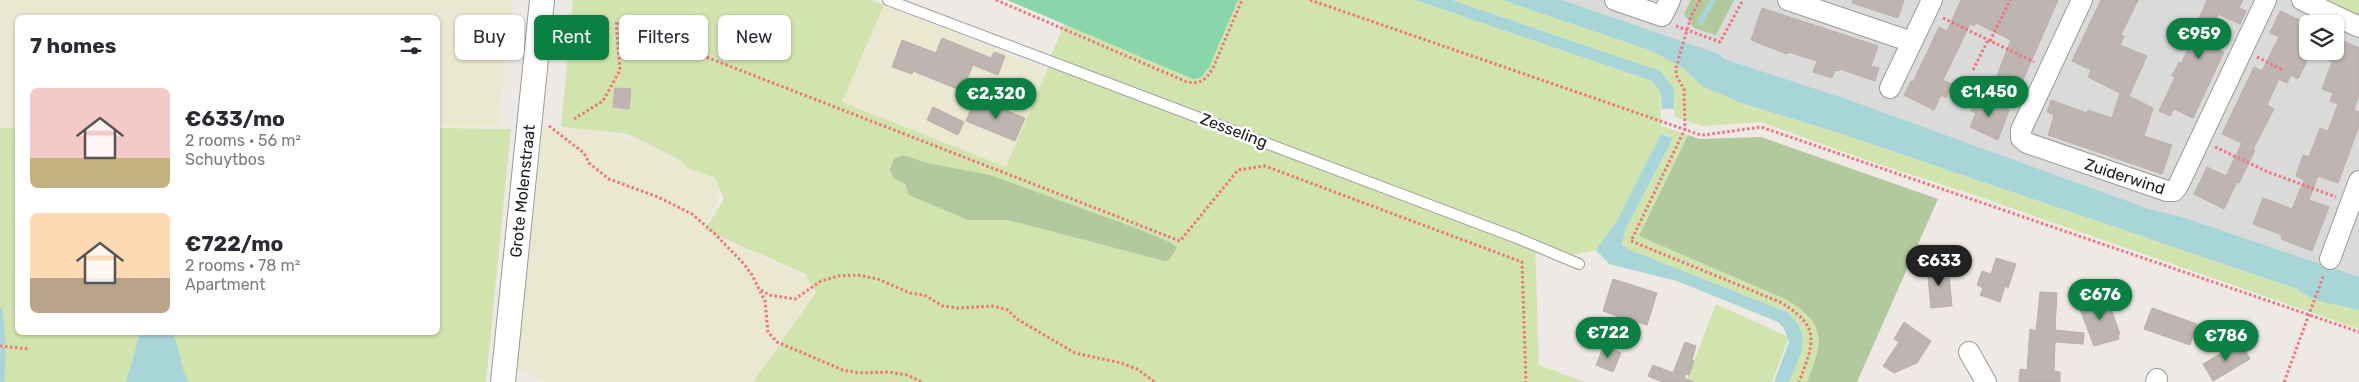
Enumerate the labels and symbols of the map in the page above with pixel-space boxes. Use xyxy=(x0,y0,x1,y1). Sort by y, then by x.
pin: €959 xyxy=(2169,18,2229,60)
pin: €1,450 xyxy=(1948,76,2030,118)
pin: €2,320 xyxy=(955,78,1037,120)
street label: Zesseling xyxy=(1197,109,1270,152)
street label: Grote Molenstraat xyxy=(506,124,539,259)
street label: Zuiderwind xyxy=(2082,155,2167,198)
pin: €633 xyxy=(1909,244,1969,287)
pin: €676 xyxy=(2070,278,2130,321)
pin: €722 xyxy=(1578,316,1638,359)
pin: €786 xyxy=(2196,320,2256,362)

